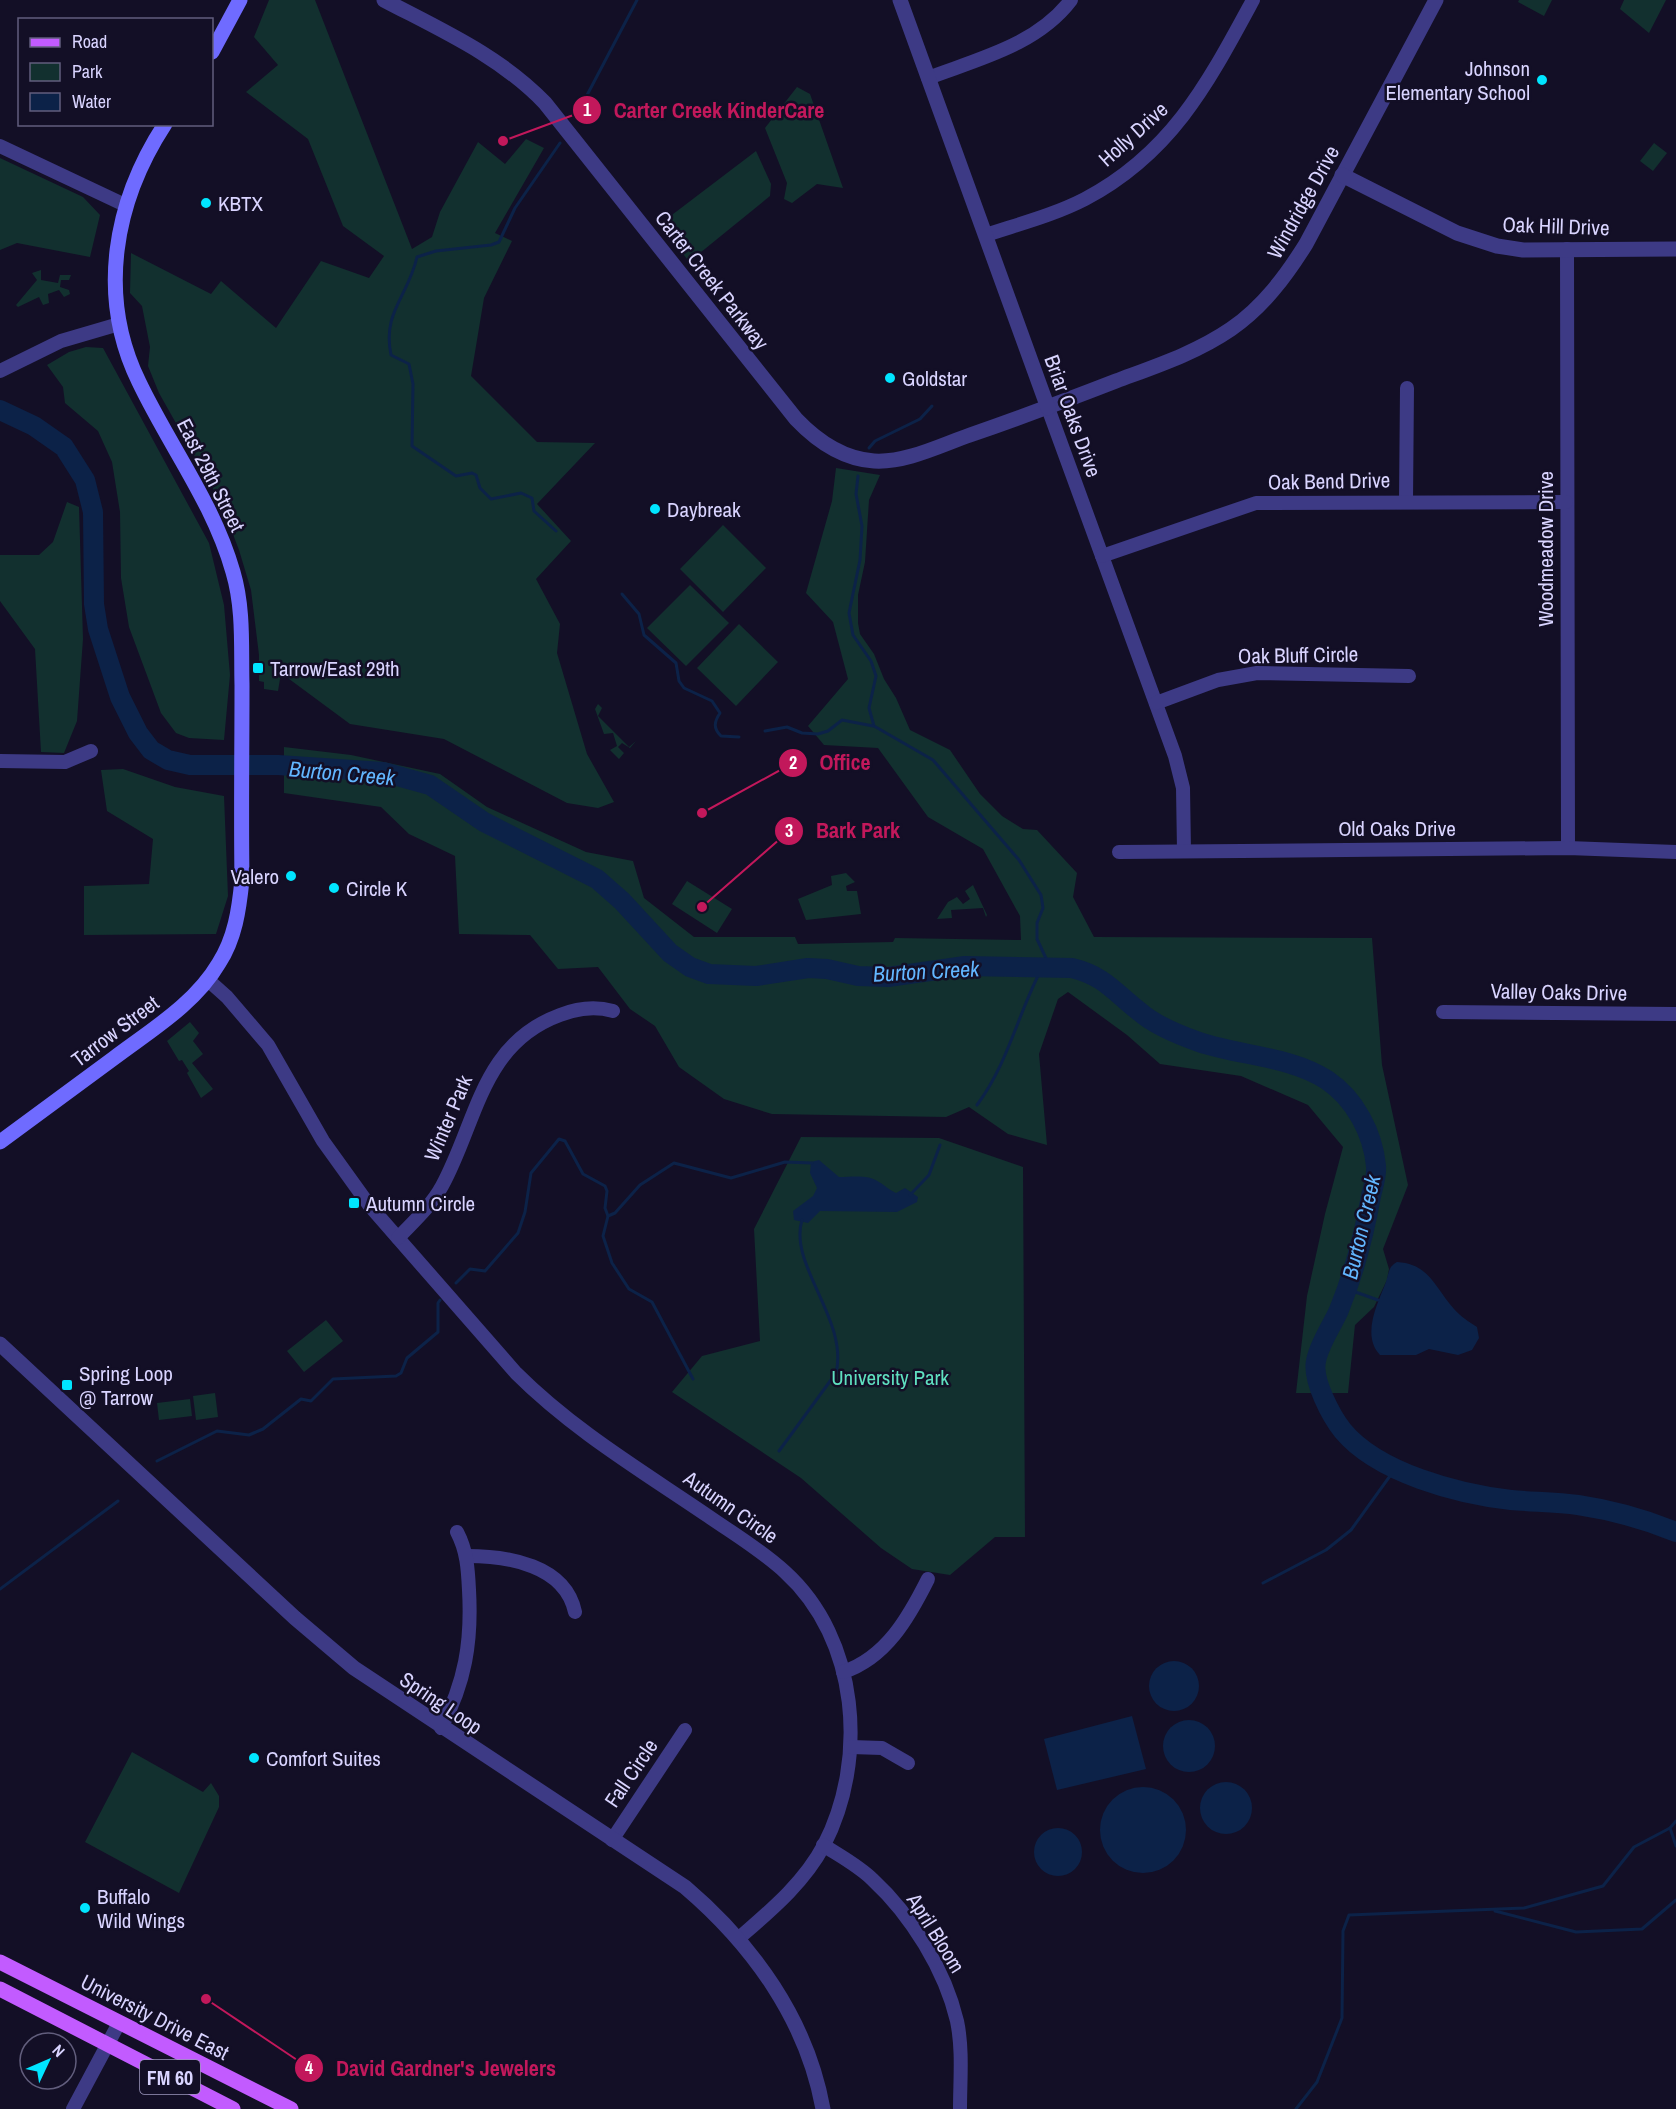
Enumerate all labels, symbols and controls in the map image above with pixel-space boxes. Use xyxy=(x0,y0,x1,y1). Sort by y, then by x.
legend xyxy=(18,18,213,126)
text: Road xyxy=(72,29,107,54)
place label: Johnson Elementary School xyxy=(1385,54,1530,107)
text: Park xyxy=(72,59,103,84)
marker: Johnson Elementary School xyxy=(1535,73,1549,87)
text: Water xyxy=(72,89,111,114)
callout: Carter Creek KinderCare xyxy=(572,90,836,130)
text: Carter Creek KinderCare xyxy=(614,95,824,125)
street label: Holly Drive xyxy=(1092,95,1174,173)
text: 1 xyxy=(583,97,592,122)
street label: Windridge Drive xyxy=(1260,140,1346,264)
place label: KBTX xyxy=(218,189,263,218)
marker: KBTX xyxy=(199,196,213,210)
street label: Carter Creek Parkway xyxy=(648,204,776,356)
street label: Oak Hill Drive xyxy=(1502,210,1610,242)
street label: Briar Oaks Drive xyxy=(1037,351,1109,481)
place label: Goldstar xyxy=(902,364,967,393)
marker: Goldstar xyxy=(883,371,897,385)
street label: East 29th Street xyxy=(170,413,252,537)
street label: Oak Bend Drive xyxy=(1267,465,1391,497)
street label: Woodmeadow Drive xyxy=(1531,471,1560,627)
place label: Daybreak xyxy=(667,495,741,524)
marker: Daybreak xyxy=(648,502,662,516)
street label: Oak Bluff Circle xyxy=(1238,639,1358,671)
place label: Tarrow/East 29th xyxy=(270,654,400,683)
marker: Tarrow/East 29th xyxy=(251,661,265,675)
callout: Office xyxy=(778,743,883,783)
text: Office xyxy=(819,747,871,777)
text: 2 xyxy=(789,750,797,775)
water label: Burton Creek xyxy=(288,753,397,793)
callout: Bark Park xyxy=(774,811,912,851)
street label: Old Oaks Drive xyxy=(1338,814,1456,843)
text: Bark Park xyxy=(816,815,901,845)
text: 3 xyxy=(785,818,793,843)
place label: Valero xyxy=(230,862,279,891)
marker: Valero xyxy=(284,869,298,883)
place label: Circle K xyxy=(346,874,408,903)
marker: Circle K xyxy=(327,881,341,895)
water label: Burton Creek xyxy=(872,953,981,989)
street label: Valley Oaks Drive xyxy=(1490,976,1628,1008)
street label: Tarrow Street xyxy=(65,988,165,1073)
street label: Winter Park xyxy=(417,1070,479,1166)
water label: Burton Creek xyxy=(1334,1171,1388,1282)
place label: Autumn Circle xyxy=(365,1189,475,1218)
marker: Autumn Circle xyxy=(347,1196,361,1210)
place label: Spring Loop @ Tarrow xyxy=(79,1359,173,1412)
park label: University Park xyxy=(831,1363,949,1392)
marker: Spring Loop @ Tarrow xyxy=(60,1378,74,1392)
street label: Autumn Circle xyxy=(677,1463,784,1550)
street label: Spring Loop xyxy=(394,1665,488,1741)
street label: Fall Circle xyxy=(598,1733,664,1813)
place label: Comfort Suites xyxy=(266,1744,381,1773)
marker: Comfort Suites xyxy=(247,1751,261,1765)
place label: Buffalo Wild Wings xyxy=(97,1882,185,1935)
street label: April Bloom xyxy=(900,1887,972,1978)
marker: Buffalo Wild Wings xyxy=(78,1901,92,1915)
street label: University Drive East xyxy=(76,1967,234,2067)
north arrow xyxy=(18,2031,78,2091)
text: N xyxy=(48,2040,70,2062)
callout: David Gardner's Jewelers xyxy=(294,2048,568,2088)
text: David Gardner's Jewelers xyxy=(336,2053,556,2083)
text: 4 xyxy=(305,2055,314,2080)
road number: FM 60 xyxy=(140,2060,200,2094)

